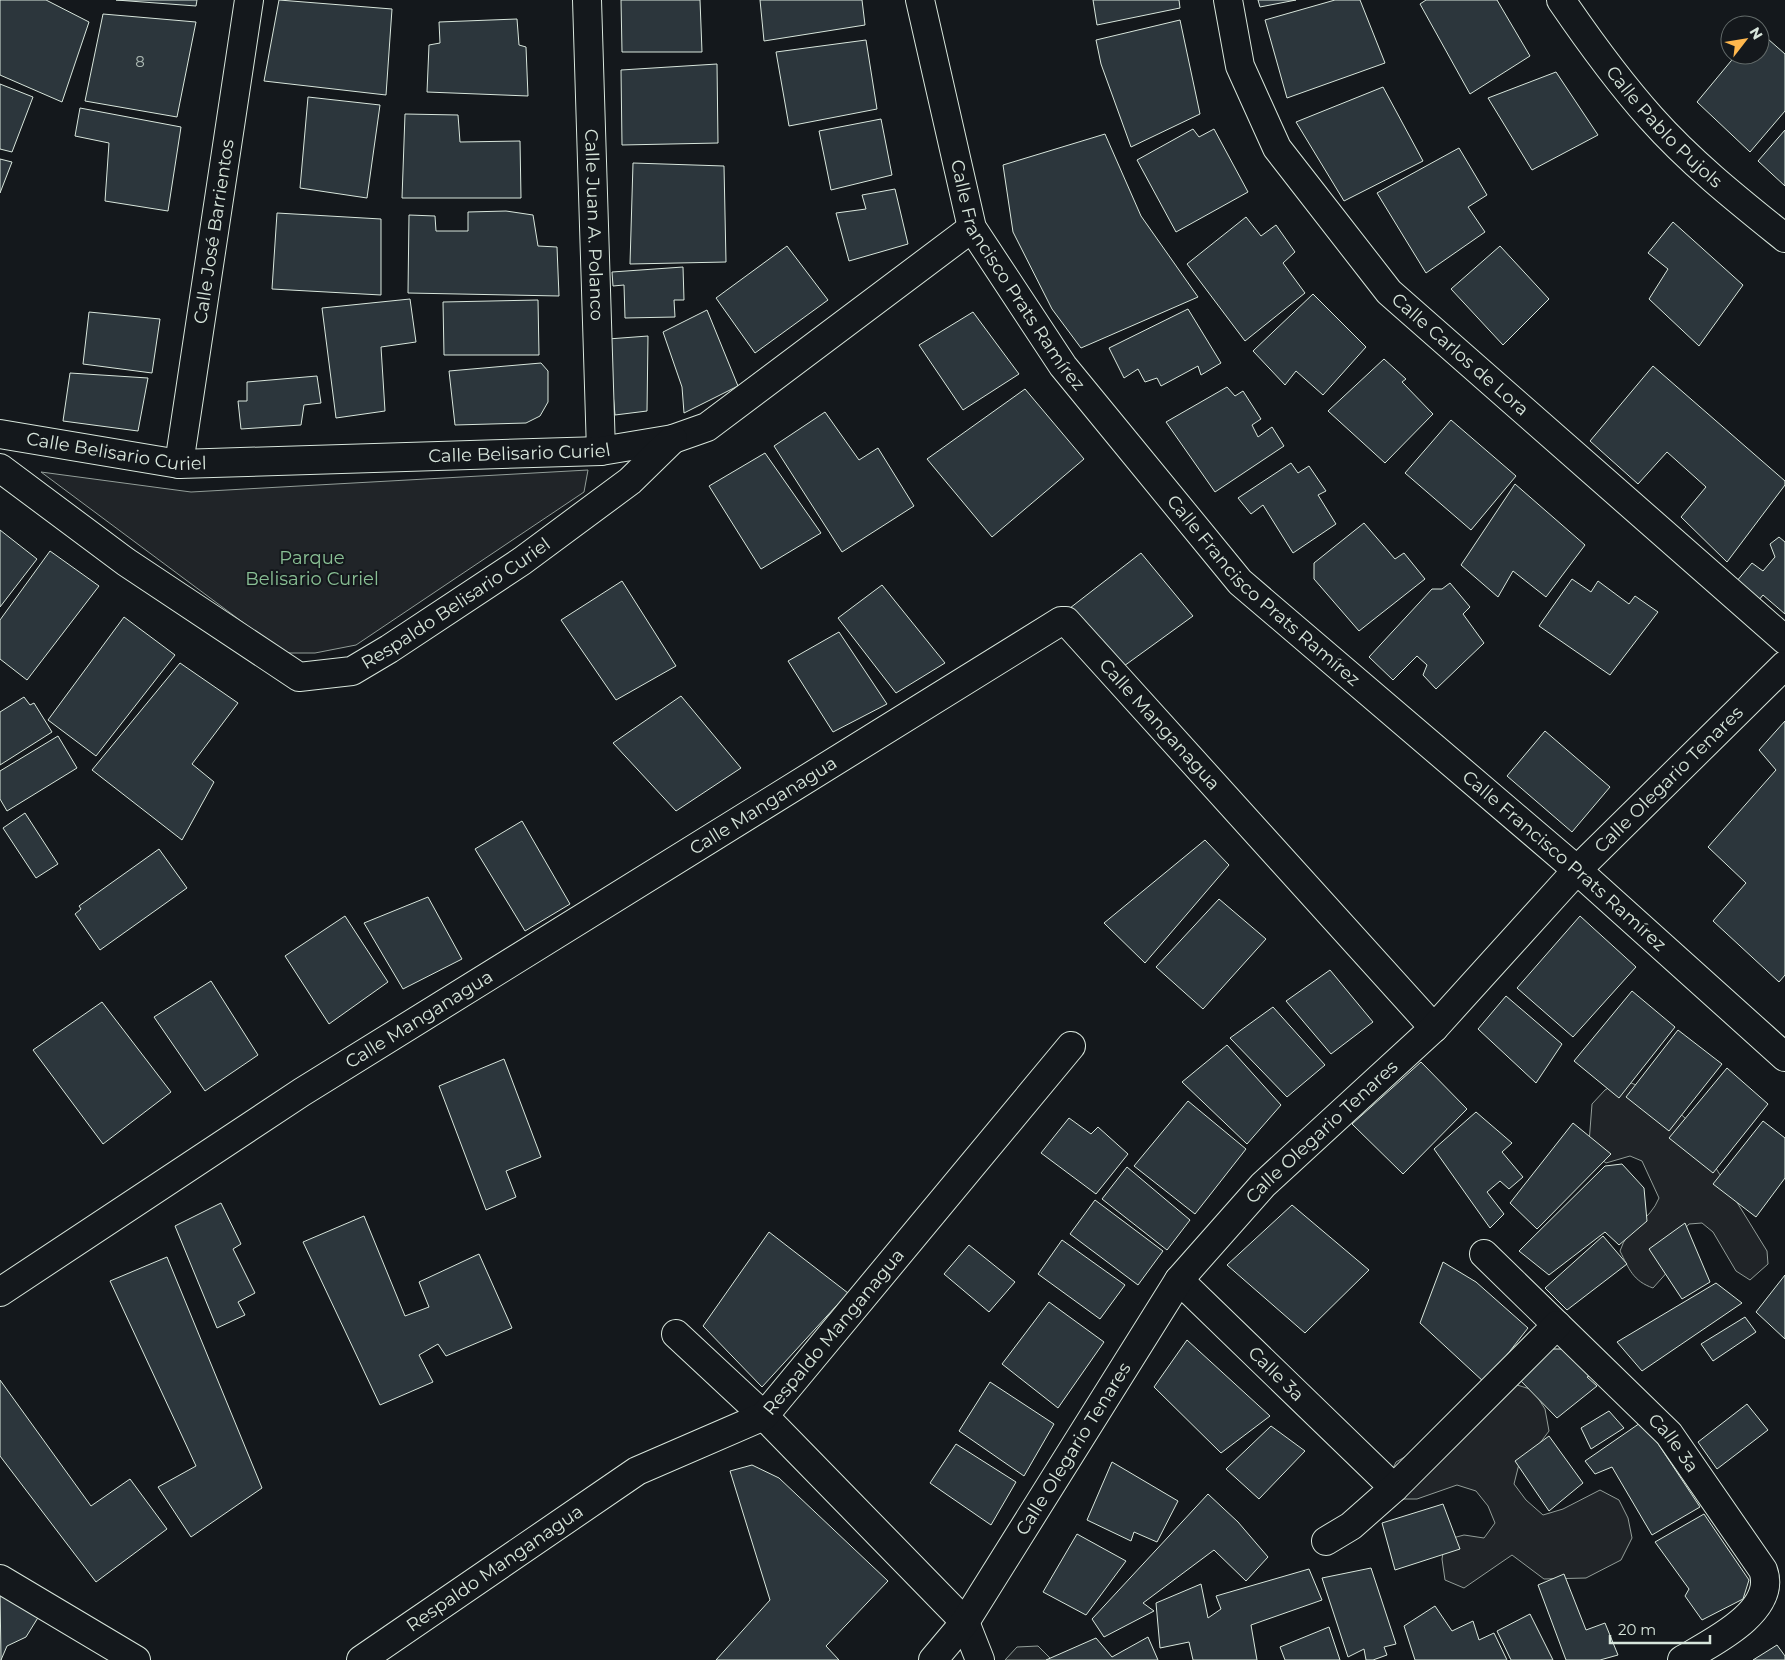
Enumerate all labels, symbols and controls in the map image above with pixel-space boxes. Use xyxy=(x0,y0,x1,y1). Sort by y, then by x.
north arrow xyxy=(1720,15,1770,65)
text: N xyxy=(1746,24,1767,43)
house number: 8 xyxy=(135,52,145,71)
street label: Calle Pablo Pujols xyxy=(1601,62,1727,193)
street label: Calle Juan A. Polanco xyxy=(580,129,608,321)
street label: Calle José Barrientos xyxy=(189,138,239,326)
street label: Calle Francisco Prats Ramírez xyxy=(946,158,1090,395)
street label: Calle Carlos de Lora xyxy=(1387,288,1533,421)
street label: Calle Belisario Curiel xyxy=(25,428,207,475)
street label: Calle Belisario Curiel xyxy=(428,439,612,467)
street label: Calle Francisco Prats Ramírez xyxy=(1162,491,1365,691)
street label: Respaldo Belisario Curiel xyxy=(357,533,555,674)
park label: Parque Belisario Curiel xyxy=(245,547,379,590)
street label: Calle Manganagua xyxy=(1095,654,1225,795)
street label: Calle Olegario Tenares xyxy=(1590,701,1748,858)
street label: Calle Manganagua xyxy=(685,752,841,860)
street label: Calle Francisco Prats Ramírez xyxy=(1458,766,1671,956)
street label: Calle Manganagua xyxy=(341,965,497,1073)
street label: Calle Olegario Tenares xyxy=(1241,1056,1402,1208)
street label: Respaldo Manganagua xyxy=(758,1244,909,1420)
street label: Calle 3a xyxy=(1243,1342,1309,1406)
street label: Calle Olegario Tenares xyxy=(1011,1358,1136,1539)
street label: Calle 3a xyxy=(1644,1409,1703,1477)
street label: Respaldo Manganagua xyxy=(402,1500,587,1637)
scale bar xyxy=(1610,1612,1710,1644)
text: 20 m xyxy=(1618,1620,1656,1639)

